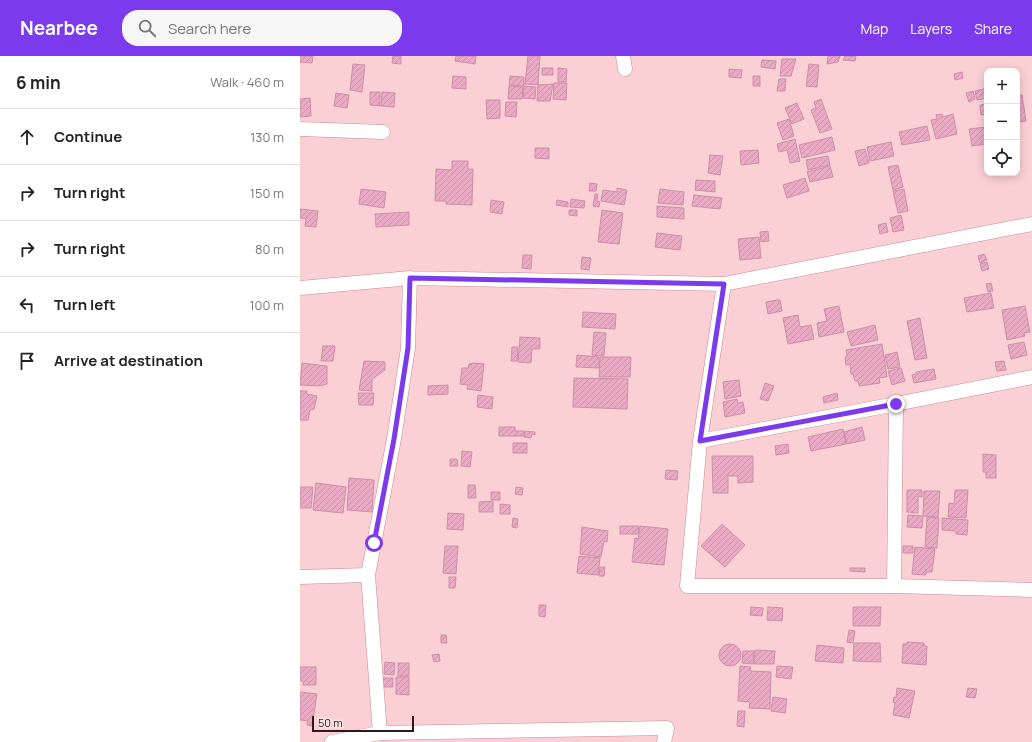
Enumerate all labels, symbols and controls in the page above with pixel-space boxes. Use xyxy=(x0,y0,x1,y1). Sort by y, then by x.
search box xyxy=(122,10,402,46)
text: Nearbee xyxy=(20,15,98,41)
icon: search xyxy=(136,17,158,39)
text: Search here xyxy=(168,18,251,39)
text: Map xyxy=(860,19,888,38)
text: Layers xyxy=(910,19,952,38)
text: Share xyxy=(974,19,1012,38)
map controls xyxy=(984,68,1020,176)
button: + xyxy=(984,68,1020,104)
text: 6 min xyxy=(16,71,61,94)
text: Walk · 460 m xyxy=(210,73,284,91)
button: − xyxy=(984,104,1020,140)
icon: ahead xyxy=(16,126,38,148)
text: Continue xyxy=(54,126,122,147)
text: 130 m xyxy=(250,128,284,146)
button: locate xyxy=(984,140,1020,176)
icon: right xyxy=(16,182,38,204)
text: Turn right xyxy=(54,182,125,203)
text: 150 m xyxy=(250,184,284,202)
icon: right xyxy=(16,238,38,260)
text: Turn right xyxy=(54,238,125,259)
text: 80 m xyxy=(255,240,284,258)
icon: left xyxy=(16,294,38,316)
text: Turn left xyxy=(54,294,116,315)
text: 100 m xyxy=(249,296,284,314)
icon: arrive xyxy=(16,350,38,372)
text: Arrive at destination xyxy=(54,350,203,371)
route end xyxy=(887,395,905,413)
route start xyxy=(365,534,383,552)
scale bar xyxy=(312,714,414,733)
text: 50 m xyxy=(318,715,343,730)

